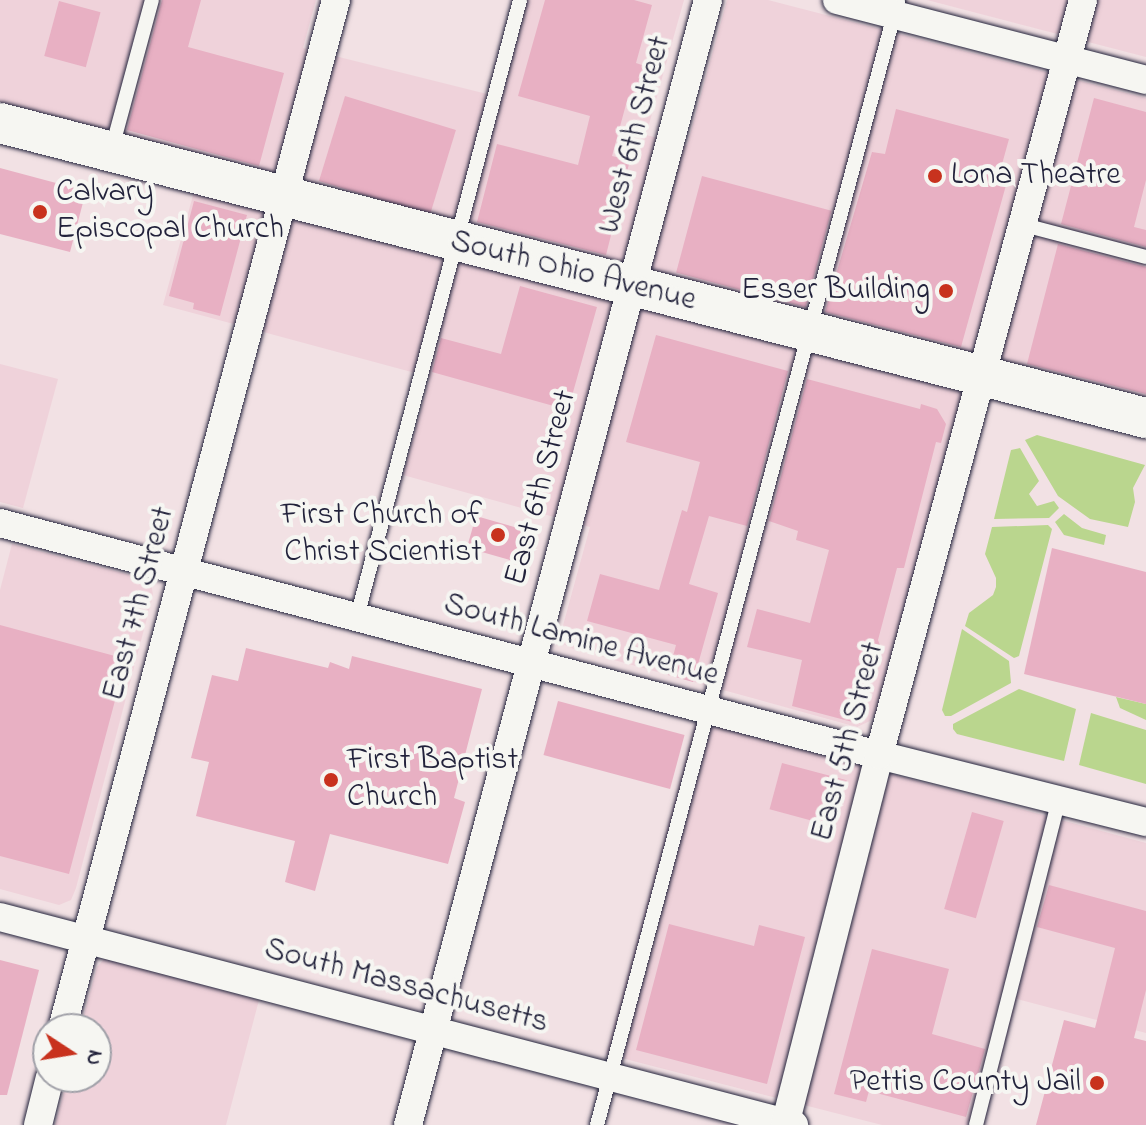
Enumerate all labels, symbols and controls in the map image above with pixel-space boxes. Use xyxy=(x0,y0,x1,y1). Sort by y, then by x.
street label: West 6th Street xyxy=(591,32,681,238)
place label: Lona Theatre xyxy=(951,157,1121,195)
marker: Lona Theatre xyxy=(926,167,944,185)
place label: Calvary Episcopal Church xyxy=(56,175,284,250)
marker: Calvary Episcopal Church xyxy=(31,203,49,221)
street label: South Ohio Avenue xyxy=(446,223,700,321)
place label: Esser Building xyxy=(741,272,930,310)
marker: Esser Building xyxy=(937,282,955,300)
street label: East 6th Street xyxy=(498,386,586,590)
place label: First Church of Christ Scientist xyxy=(281,498,482,573)
street label: East 7th Street xyxy=(96,503,184,705)
marker: First Church of Christ Scientist xyxy=(489,526,507,544)
street label: South Lamine Avenue xyxy=(439,586,723,696)
street label: East 5th Street xyxy=(804,638,894,846)
place label: First Baptist Church xyxy=(347,743,518,818)
marker: First Baptist Church xyxy=(322,771,340,789)
street label: South Massachusetts xyxy=(260,931,552,1043)
north arrow xyxy=(32,1013,112,1093)
text: N xyxy=(76,1047,111,1068)
place label: Pettis County Jail xyxy=(850,1064,1081,1102)
marker: Pettis County Jail xyxy=(1088,1074,1106,1092)

